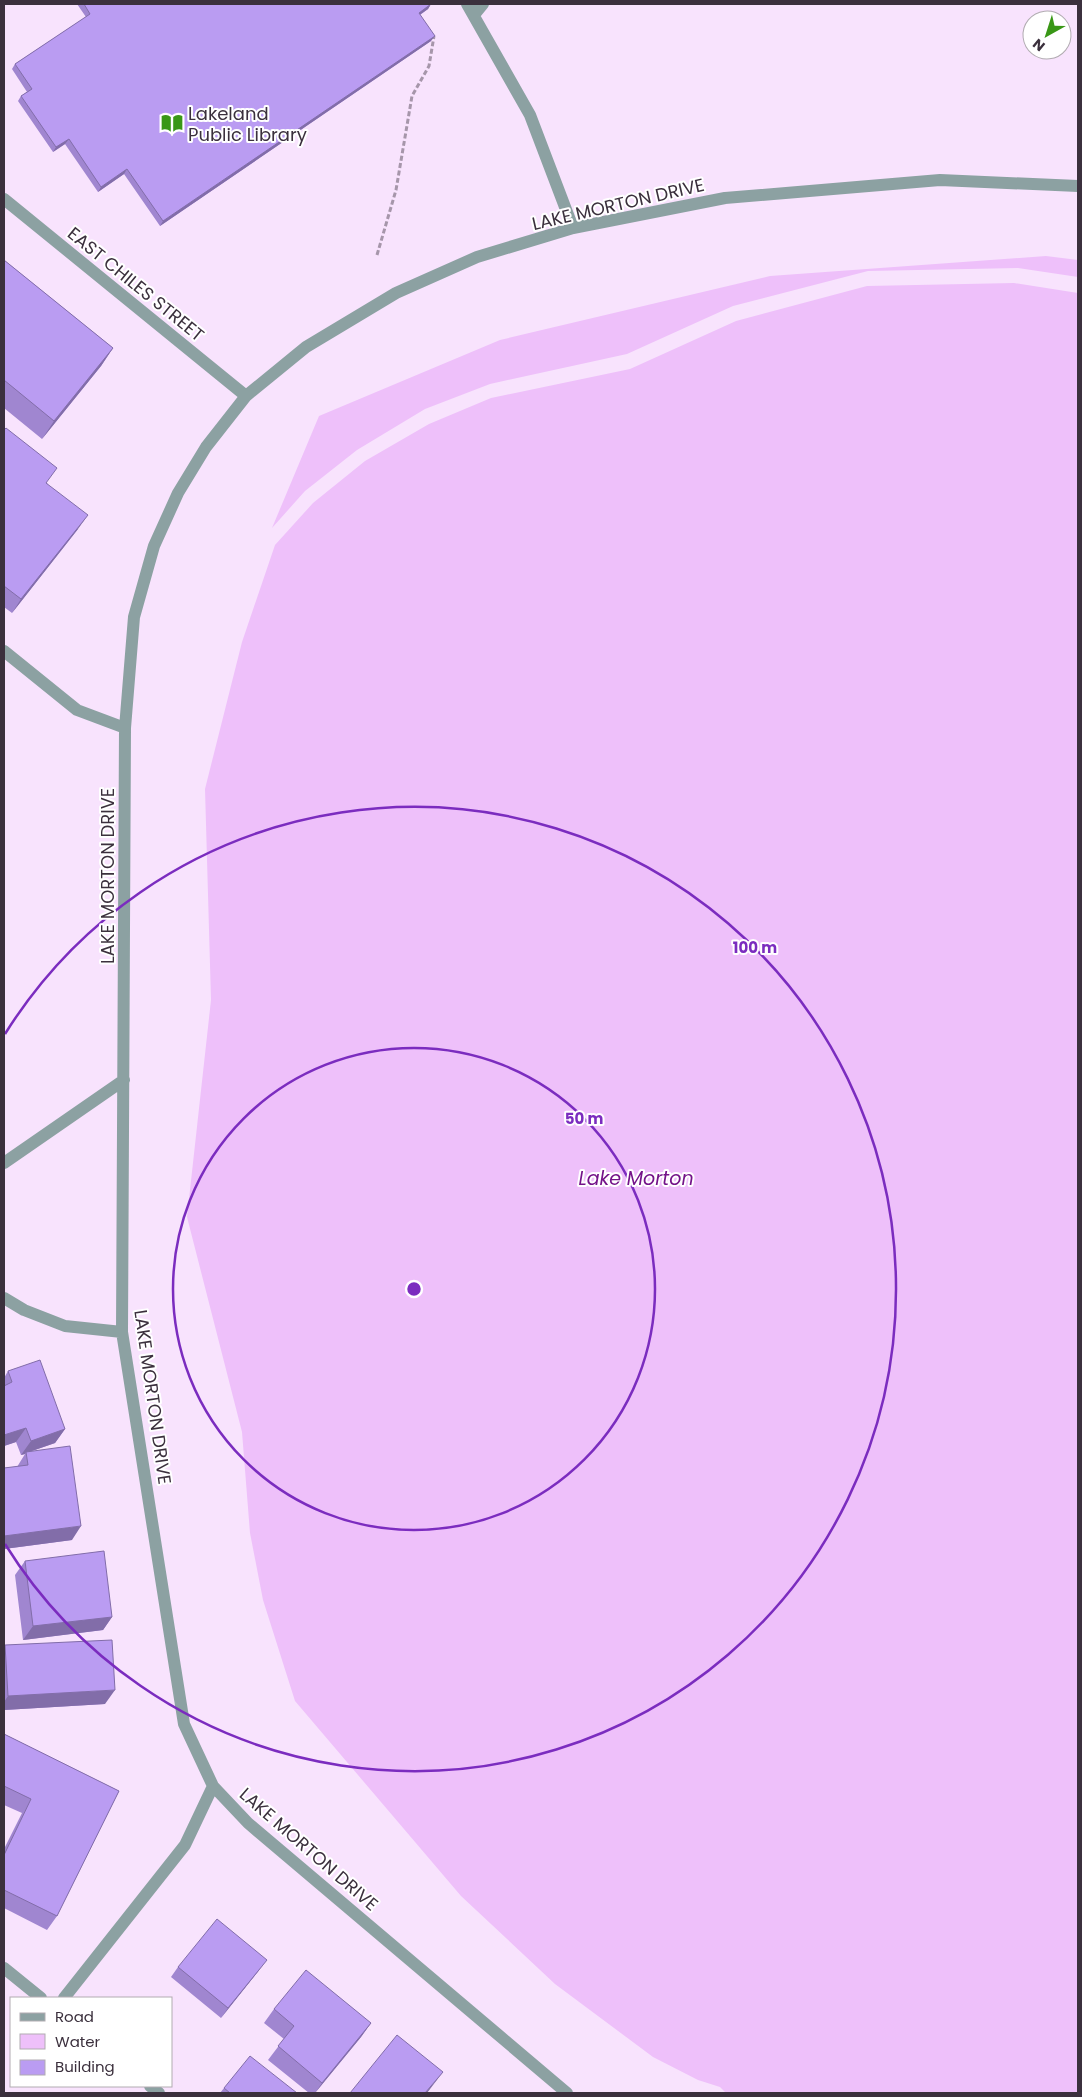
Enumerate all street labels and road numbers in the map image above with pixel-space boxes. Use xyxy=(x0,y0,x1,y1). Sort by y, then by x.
street label: LAKE MORTON DRIVE xyxy=(529,172,707,236)
street label: EAST CHILES STREET xyxy=(62,221,210,347)
street label: LAKE MORTON DRIVE xyxy=(95,788,120,964)
street label: LAKE MORTON DRIVE xyxy=(128,1308,178,1486)
street label: LAKE MORTON DRIVE xyxy=(234,1782,384,1916)

